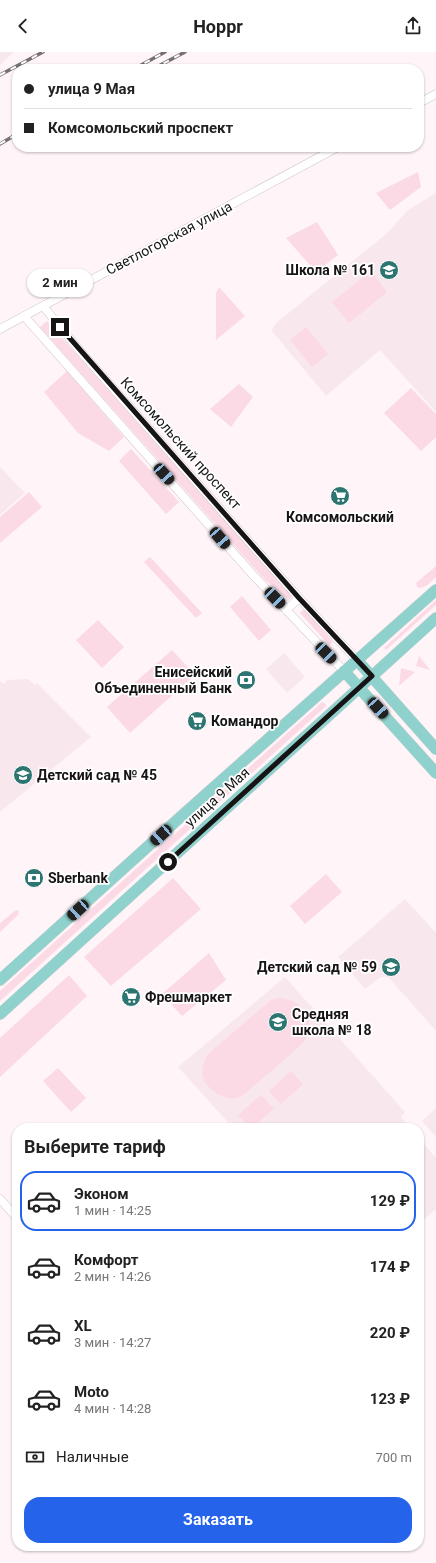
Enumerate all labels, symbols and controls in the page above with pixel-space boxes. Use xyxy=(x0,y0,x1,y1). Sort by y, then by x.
icon: back xyxy=(12,15,34,37)
icon: share xyxy=(402,15,424,37)
text: Hoppr xyxy=(193,16,243,37)
text: улица 9 Мая xyxy=(48,80,135,98)
text: Комсомольский проспект xyxy=(48,119,233,137)
street label: Светлогорская улица xyxy=(103,198,235,278)
school or university icon: Школа № 161 xyxy=(378,259,400,281)
place label: Школа № 161 xyxy=(286,262,375,278)
callout: 2 мин xyxy=(27,269,93,297)
text: 2 мин xyxy=(42,275,78,290)
route end xyxy=(51,318,69,336)
street label: Комсомольский проспект xyxy=(117,374,245,512)
car xyxy=(152,461,176,487)
supermarket icon: Комсомольский xyxy=(329,485,351,507)
place label: Комсомольский xyxy=(286,509,394,525)
car xyxy=(208,525,232,551)
car xyxy=(262,585,288,611)
car xyxy=(313,640,339,666)
place label: Енисейский Объединенный Банк xyxy=(95,664,232,696)
bank icon: Енисейский Объединенный Банк xyxy=(235,669,257,691)
car xyxy=(366,695,390,721)
supermarket icon: Командор xyxy=(186,710,208,732)
place label: Командор xyxy=(211,713,279,729)
school or university icon: Детский сад № 45 xyxy=(12,764,34,786)
street label: улица 9 Мая xyxy=(182,764,252,830)
place label: Детский сад № 45 xyxy=(37,767,157,783)
car xyxy=(148,823,174,847)
route start xyxy=(159,853,177,871)
bank icon: Sberbank xyxy=(23,867,45,889)
place label: Sberbank xyxy=(48,870,108,886)
car xyxy=(65,898,91,922)
school or university icon: Детский сад № 59 xyxy=(380,956,402,978)
place label: Детский сад № 59 xyxy=(257,959,377,975)
supermarket icon: Фрешмаркет xyxy=(120,986,142,1008)
place label: Фрешмаркет xyxy=(145,989,232,1005)
place label: Средняя школа № 18 xyxy=(292,1006,372,1038)
school or university icon: Средняя школа № 18 xyxy=(267,1011,289,1033)
text: Выберите тариф xyxy=(24,1136,166,1157)
icon: car xyxy=(26,1183,62,1219)
text: Эконом xyxy=(74,1185,129,1203)
text: 129 ₽ xyxy=(370,1192,410,1210)
text: 1 мин · 14:25 xyxy=(74,1203,151,1218)
icon: car xyxy=(26,1249,62,1285)
text: Комфорт xyxy=(74,1251,138,1269)
text: 174 ₽ xyxy=(370,1258,410,1276)
text: 2 мин · 14:26 xyxy=(74,1269,151,1284)
icon: car xyxy=(26,1315,62,1351)
text: XL xyxy=(74,1317,92,1335)
text: 220 ₽ xyxy=(370,1324,410,1342)
text: 3 мин · 14:27 xyxy=(74,1335,151,1350)
icon: car xyxy=(26,1381,62,1417)
text: Moto xyxy=(74,1383,109,1401)
text: 123 ₽ xyxy=(370,1390,410,1408)
text: 4 мин · 14:28 xyxy=(74,1401,151,1416)
icon: cash xyxy=(24,1446,46,1468)
text: Наличные xyxy=(56,1448,129,1466)
text: 700 m xyxy=(375,1450,412,1465)
button: Заказать xyxy=(24,1497,412,1543)

